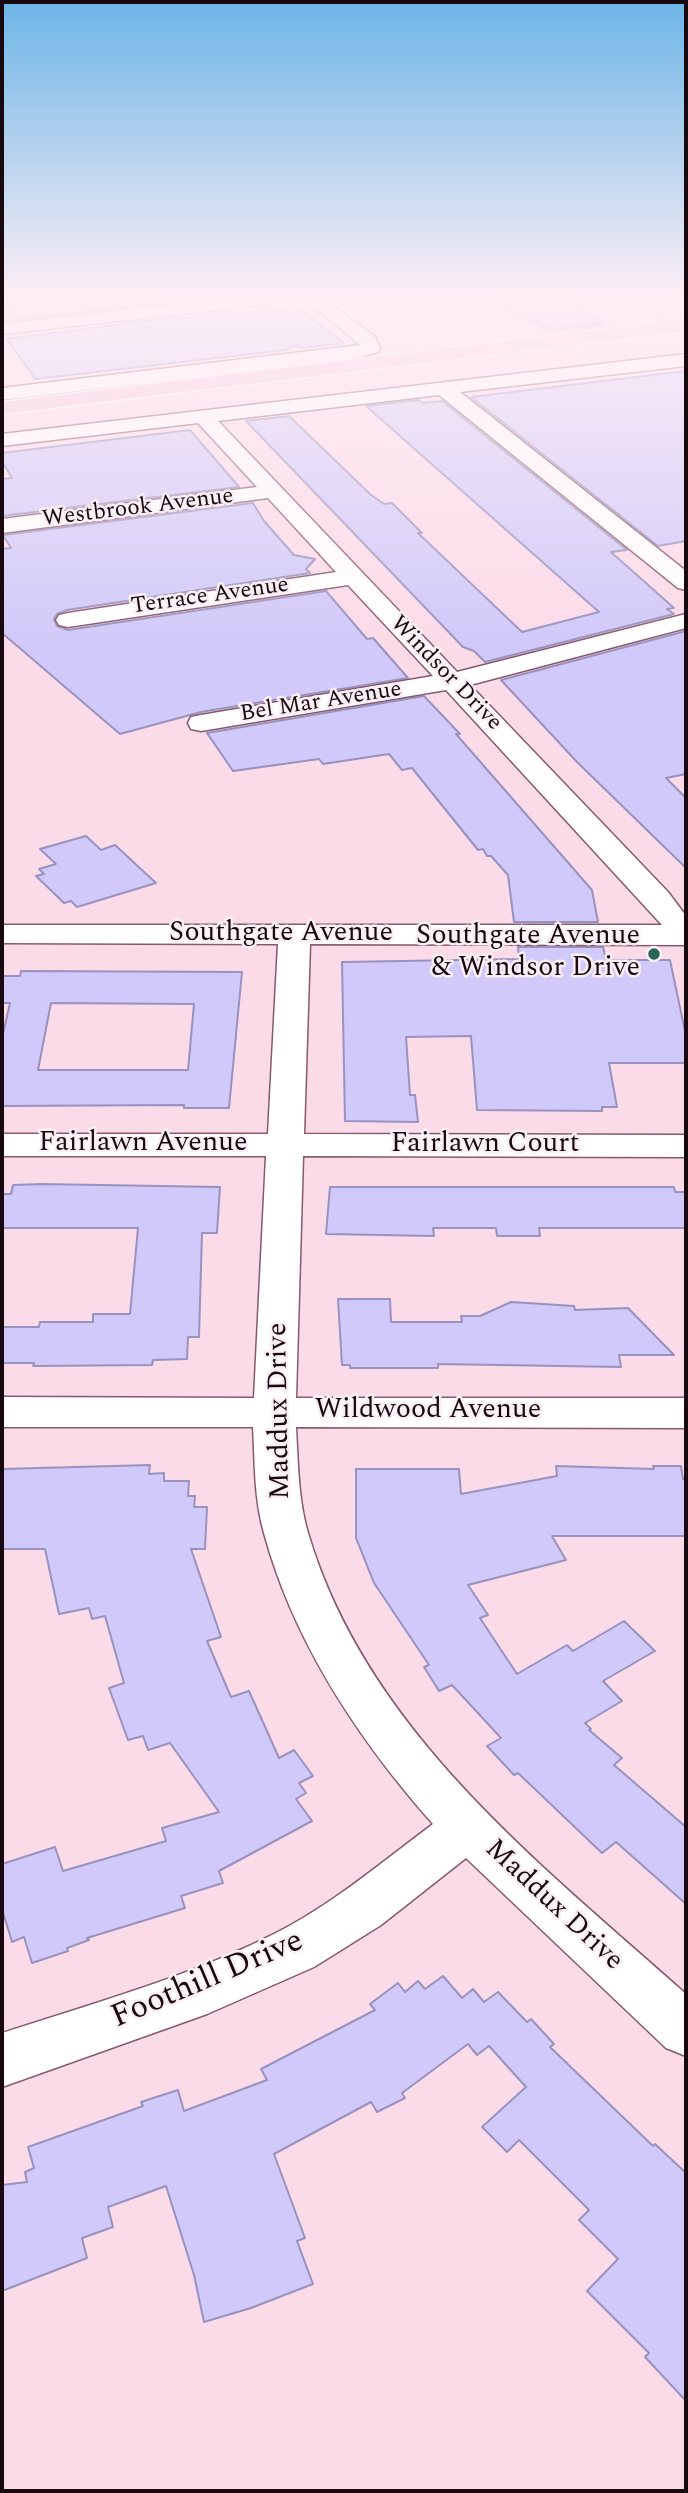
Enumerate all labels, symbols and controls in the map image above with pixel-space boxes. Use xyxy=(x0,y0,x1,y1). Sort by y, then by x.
street label: Westbrook Avenue xyxy=(41,484,235,534)
street label: Terrace Avenue xyxy=(129,572,291,622)
street label: Windsor Drive xyxy=(383,611,507,737)
street label: Bel Mar Avenue xyxy=(238,677,404,729)
street label: Southgate Avenue xyxy=(169,918,393,952)
place label: Southgate Avenue & Windsor Drive xyxy=(416,921,640,987)
marker: Southgate Avenue & Windsor Drive xyxy=(646,946,662,962)
street label: Fairlawn Avenue xyxy=(39,1128,247,1162)
street label: Fairlawn Court xyxy=(391,1129,579,1163)
street label: Maddux Drive xyxy=(263,1322,299,1500)
street label: Wildwood Avenue xyxy=(315,1395,541,1429)
street label: Maddux Drive xyxy=(477,1833,629,1979)
street label: Foothill Drive xyxy=(106,1923,310,2039)

